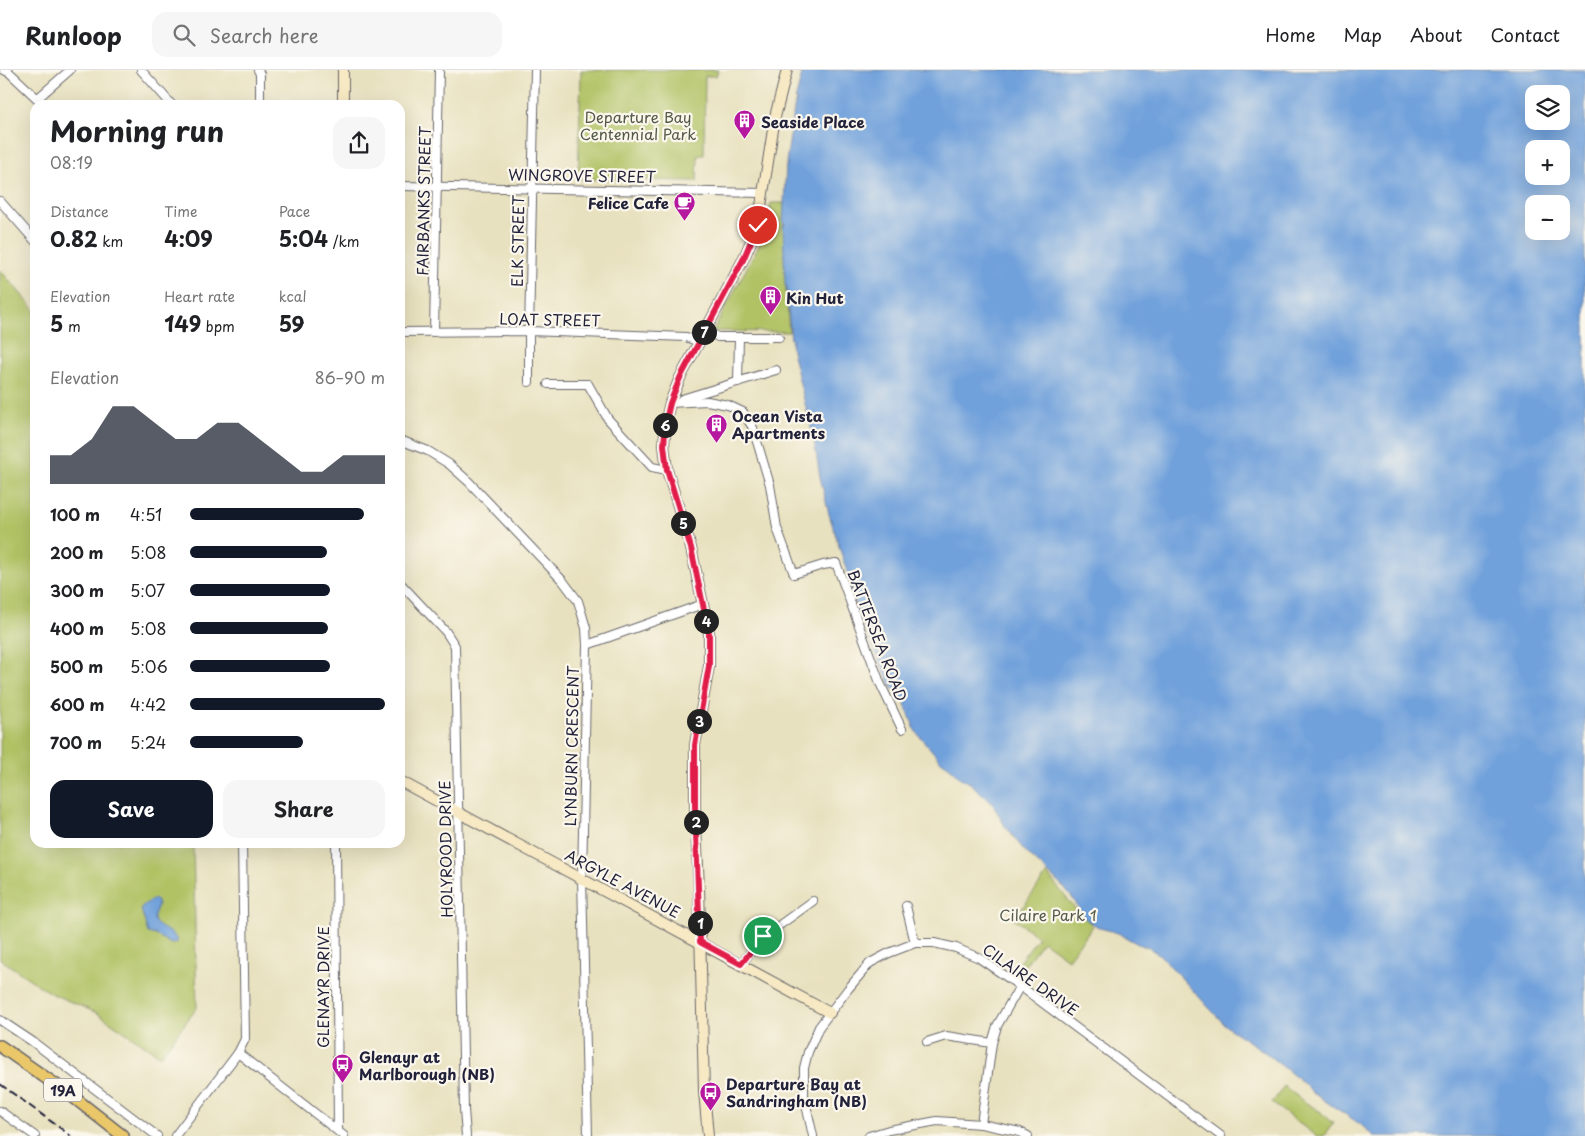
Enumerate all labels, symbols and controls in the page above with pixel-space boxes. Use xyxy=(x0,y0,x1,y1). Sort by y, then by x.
search box xyxy=(152,12,502,57)
text: Runloop xyxy=(25,17,122,53)
icon: search xyxy=(170,21,198,49)
text: Search here xyxy=(210,21,318,49)
text: Home xyxy=(1265,21,1315,48)
text: Map xyxy=(1343,21,1382,48)
text: About xyxy=(1410,21,1462,48)
text: Contact xyxy=(1490,21,1560,48)
map controls xyxy=(1525,85,1570,240)
button: layers xyxy=(1525,85,1570,130)
park label: Departure Bay Centennial Park xyxy=(580,105,696,145)
text: Morning run xyxy=(50,109,224,152)
building icon: Seaside Place xyxy=(733,109,757,140)
place label: Seaside Place xyxy=(761,110,865,133)
button: share xyxy=(333,117,385,169)
street label: FAIRBANKS STREET xyxy=(410,125,436,276)
button: + xyxy=(1525,140,1570,185)
text: 08:19 xyxy=(50,150,93,174)
street label: WINGROVE STREET xyxy=(508,162,657,188)
cafe icon: Felice Cafe xyxy=(673,190,697,221)
place label: Felice Cafe xyxy=(588,191,669,214)
street label: ELK STREET xyxy=(505,194,529,287)
button: − xyxy=(1525,195,1570,240)
text: Distance xyxy=(50,201,109,222)
text: Time xyxy=(164,201,197,222)
text: Pace xyxy=(279,201,310,222)
pin xyxy=(737,204,779,246)
icon: check xyxy=(744,211,772,239)
text: 0.82 xyxy=(50,222,98,254)
text: 4:09 xyxy=(164,222,213,254)
text: 5:04 xyxy=(279,222,328,254)
text: km xyxy=(98,231,123,252)
text: /km xyxy=(328,231,359,252)
building icon: Kin Hut xyxy=(758,285,782,316)
text: Elevation xyxy=(50,286,110,307)
text: Heart rate xyxy=(164,286,235,307)
text: kcal xyxy=(279,286,307,307)
place label: Kin Hut xyxy=(786,286,844,309)
text: 5 xyxy=(50,307,63,339)
text: 149 xyxy=(164,307,201,339)
text: 59 xyxy=(279,307,304,339)
street label: LOAT STREET xyxy=(499,307,602,331)
text: m xyxy=(63,316,81,337)
text: bpm xyxy=(201,316,235,337)
pin: 7 xyxy=(692,320,716,344)
text: 7 xyxy=(700,322,709,343)
text: Elevation xyxy=(50,365,119,389)
text: 86–90 m xyxy=(315,365,385,389)
place label: Ocean Vista Apartments xyxy=(732,404,825,444)
pin: 6 xyxy=(652,412,678,438)
building icon: Ocean Vista Apartments xyxy=(704,412,728,443)
text: 6 xyxy=(661,415,670,436)
text: 100 m xyxy=(50,502,100,526)
text: 4:51 xyxy=(130,502,162,526)
pin: 5 xyxy=(670,510,696,536)
text: 5 xyxy=(679,513,688,534)
text: 200 m xyxy=(50,540,104,564)
text: 5:08 xyxy=(130,540,167,564)
street label: BATTERSEA ROAD xyxy=(842,566,914,704)
text: 300 m xyxy=(50,578,104,602)
text: 5:07 xyxy=(130,578,165,602)
pin: 4 xyxy=(694,608,718,634)
text: 4 xyxy=(702,611,711,632)
text: 400 m xyxy=(50,616,104,640)
text: 5:08 xyxy=(130,616,167,640)
text: 500 m xyxy=(50,654,103,678)
text: 5:06 xyxy=(130,654,168,678)
street label: LYNBURN CRESCENT xyxy=(558,665,584,827)
text: 600 m xyxy=(50,692,104,716)
text: 4:42 xyxy=(130,692,166,716)
pin: 3 xyxy=(686,708,712,734)
text: 3 xyxy=(695,711,704,732)
text: 700 m xyxy=(50,730,102,754)
text: 5:24 xyxy=(130,730,166,754)
button: Save xyxy=(50,780,213,838)
button: Share xyxy=(223,780,385,838)
street label: HOLYROOD DRIVE xyxy=(432,780,458,918)
pin: 2 xyxy=(684,810,708,834)
text: 2 xyxy=(692,812,701,833)
street label: ARGYLE AVENUE xyxy=(561,843,685,923)
park label: Cilaire Park 1 xyxy=(999,903,1097,926)
pin: 1 xyxy=(688,910,712,936)
text: 1 xyxy=(697,913,704,934)
pin xyxy=(742,915,784,957)
icon: arrive xyxy=(749,922,777,950)
street label: GLENAYR DRIVE xyxy=(311,926,334,1048)
street label: CILAIRE DRIVE xyxy=(978,937,1084,1021)
place label: Glenayr at Marlborough (NB) xyxy=(359,1045,495,1085)
bus stop icon: Glenayr at Marlborough (NB) xyxy=(331,1053,355,1084)
place label: Departure Bay at Sandringham (NB) xyxy=(726,1072,867,1112)
road number: 19A xyxy=(44,1078,82,1102)
bus stop icon: Departure Bay at Sandringham (NB) xyxy=(698,1080,722,1111)

